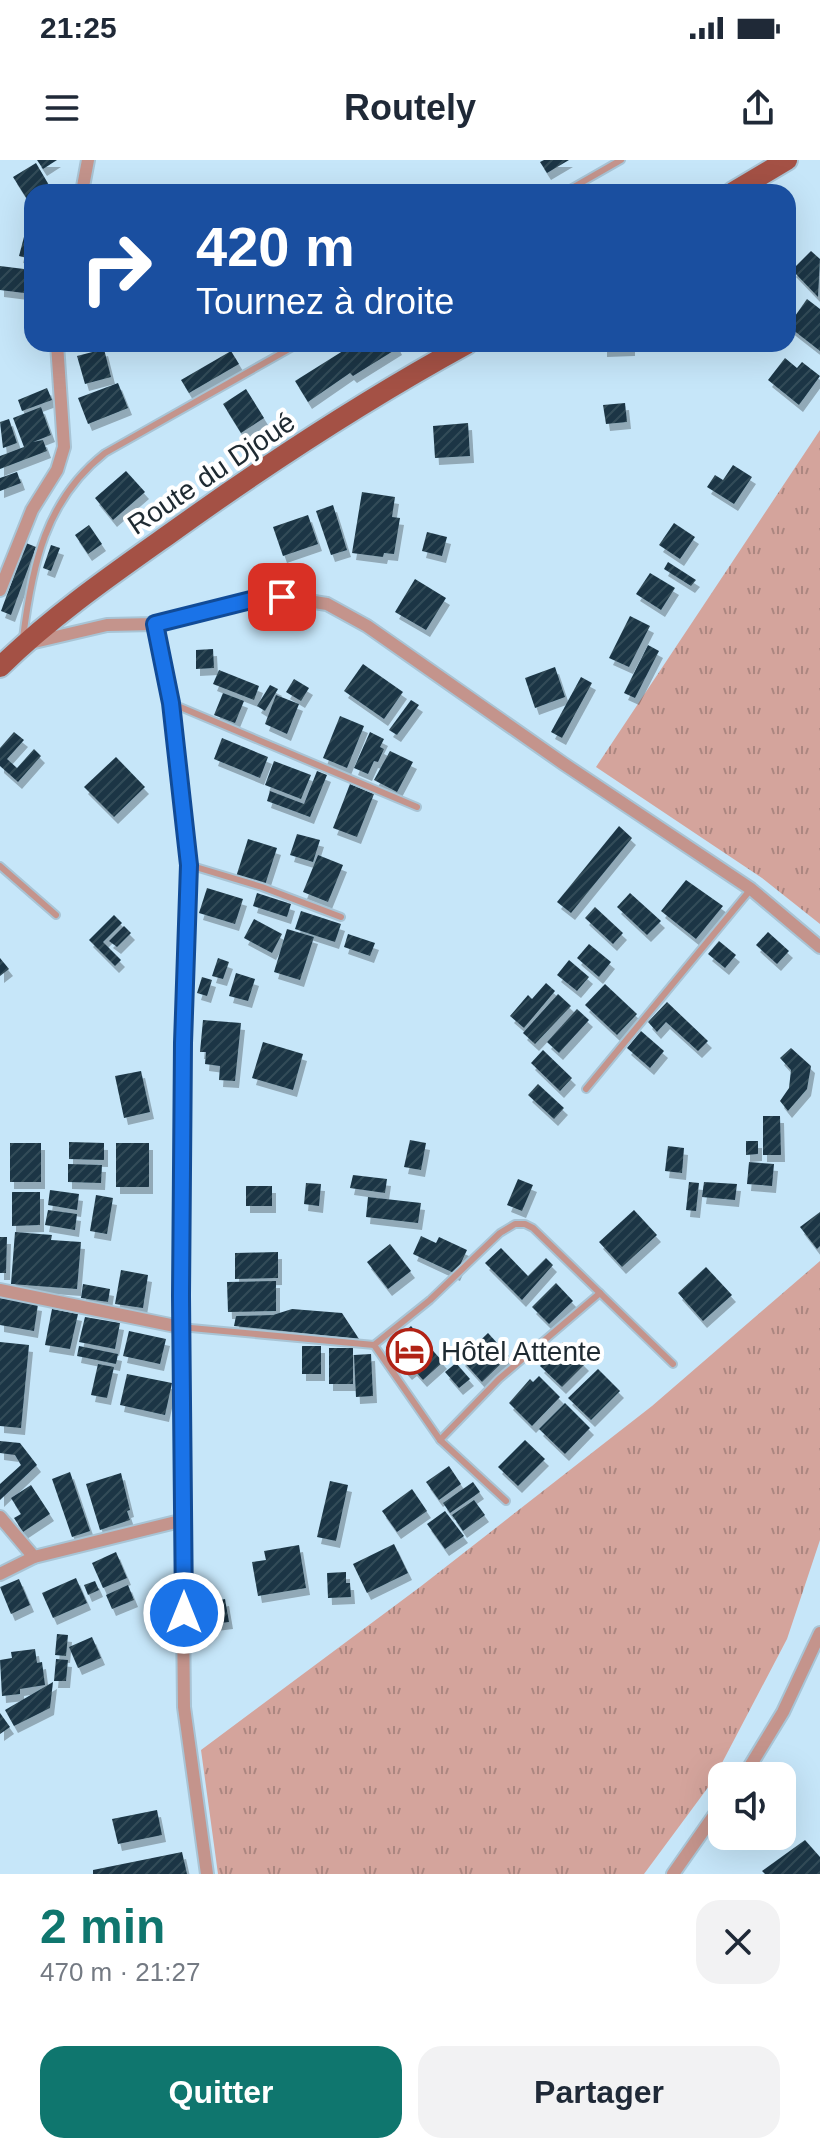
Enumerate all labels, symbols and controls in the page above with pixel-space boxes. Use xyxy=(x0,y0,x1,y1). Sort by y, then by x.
text: 21:25 xyxy=(40,11,117,44)
icon: menu xyxy=(40,86,84,130)
icon: share xyxy=(736,86,780,130)
text: Routely xyxy=(344,87,476,128)
text: 420 m xyxy=(196,215,355,278)
icon: right xyxy=(64,216,168,320)
text: Tournez à droite xyxy=(196,281,454,322)
street label: Route du Djoué xyxy=(122,406,301,541)
pin xyxy=(248,563,316,631)
icon: arrive xyxy=(260,575,304,619)
hotel icon: Hôtel Attente xyxy=(386,1327,434,1375)
place label: Hôtel Attente xyxy=(441,1336,601,1367)
position arrow xyxy=(142,1571,226,1655)
map controls xyxy=(708,1762,796,1850)
button: sound xyxy=(708,1762,796,1850)
text: 2 min xyxy=(40,1900,165,1953)
button: close xyxy=(696,1900,780,1984)
text: 470 m · 21:27 xyxy=(40,1957,200,1987)
button: Quitter xyxy=(40,2046,402,2138)
button: Partager xyxy=(418,2046,780,2138)

